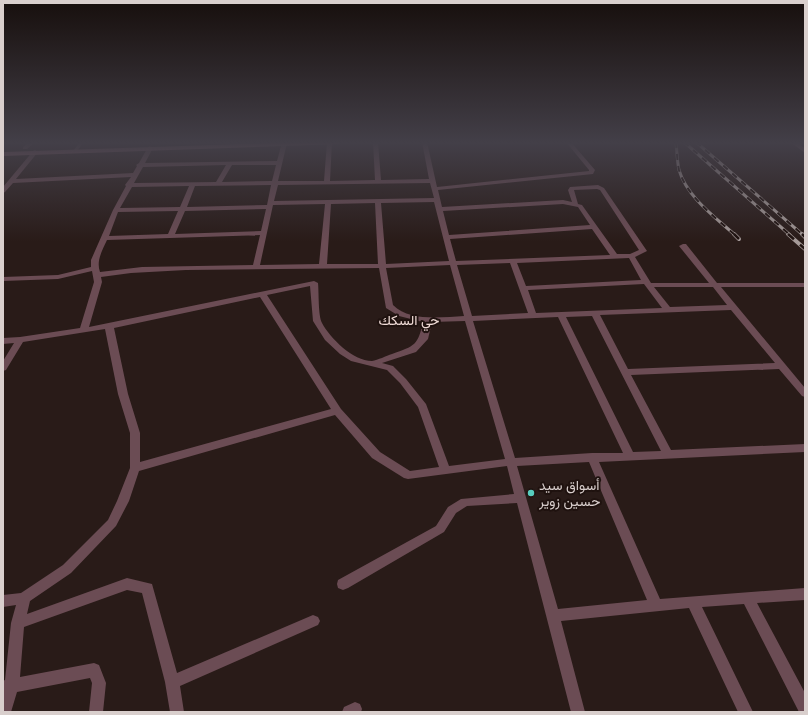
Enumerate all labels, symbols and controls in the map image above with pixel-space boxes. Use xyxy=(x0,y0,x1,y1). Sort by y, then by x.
district label: حي السكك xyxy=(379,312,439,332)
place label: أسواق سيد حسين زوير xyxy=(538,477,600,510)
marker: أسواق سيد حسين زوير xyxy=(526,488,536,498)

